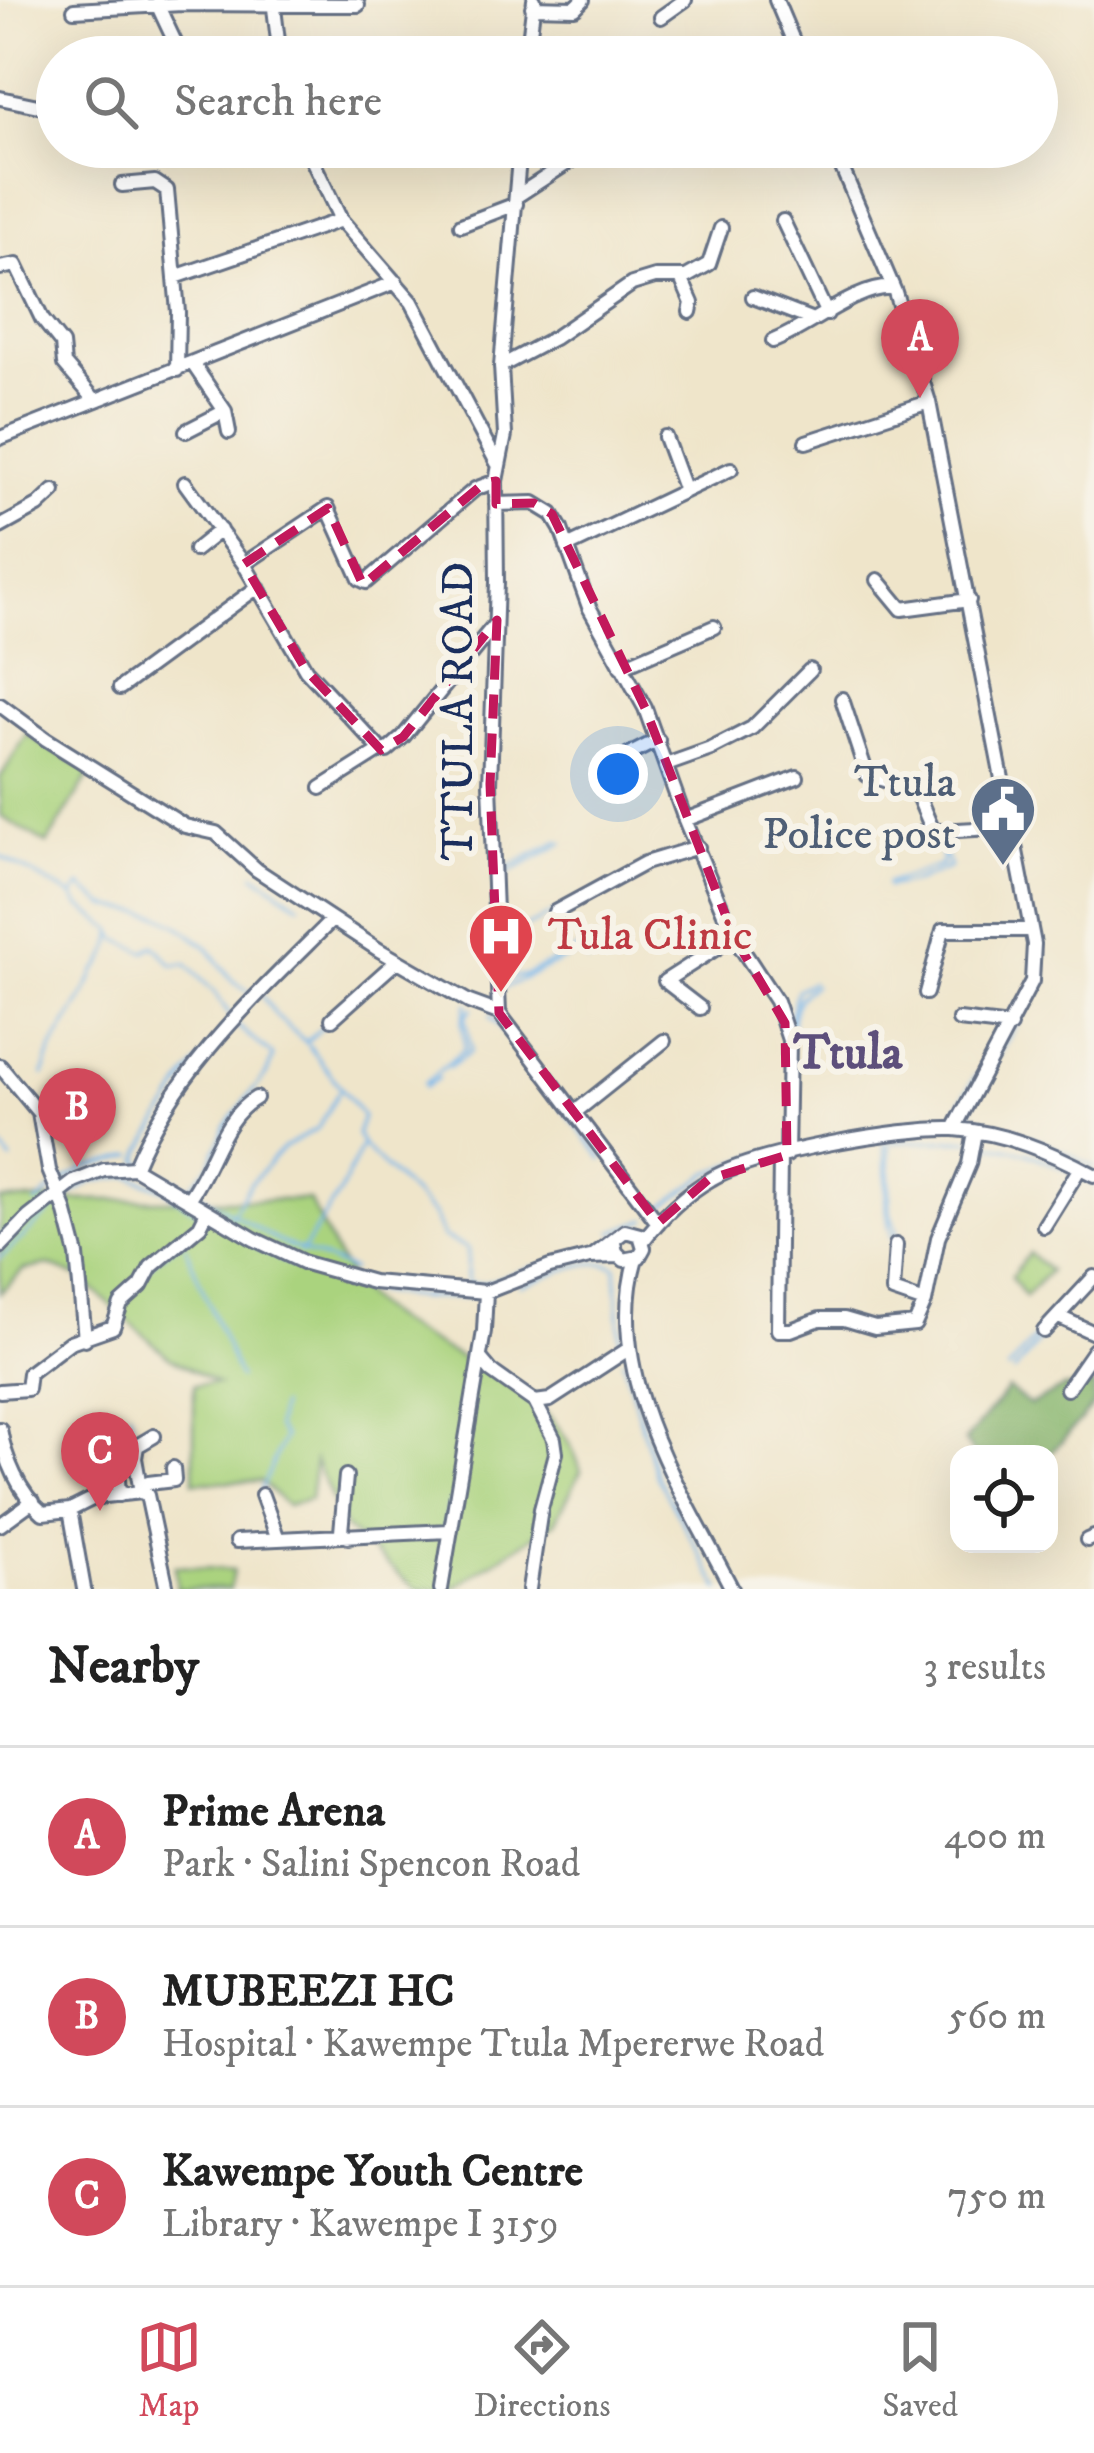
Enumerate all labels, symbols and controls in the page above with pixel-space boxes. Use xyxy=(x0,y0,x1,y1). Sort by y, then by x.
search box xyxy=(36,36,1058,168)
icon: search xyxy=(78,69,144,135)
text: Search here xyxy=(174,74,382,130)
pin: A xyxy=(881,299,959,398)
street label: TTULA ROAD xyxy=(431,562,487,860)
your location xyxy=(588,744,648,804)
place label: Ttula Police post xyxy=(762,755,956,863)
public building icon: Ttula Police post xyxy=(968,774,1038,868)
hospital icon: Tula Clinic xyxy=(466,901,536,995)
place label: Tula Clinic xyxy=(548,908,752,964)
district label: Ttula xyxy=(793,1024,903,1084)
pin: B xyxy=(38,1068,116,1167)
pin: C xyxy=(61,1412,139,1511)
map controls xyxy=(950,1445,1058,1553)
button: locate xyxy=(950,1445,1058,1553)
text: Nearby xyxy=(48,1635,199,1699)
text: 3 results xyxy=(923,1643,1046,1692)
text: Prime Arena xyxy=(162,1784,385,1840)
text: A xyxy=(75,1812,99,1861)
text: 400 m xyxy=(944,1812,1046,1861)
text: Park · Salini Spencon Road xyxy=(162,1840,580,1889)
text: MUBEEZI HC xyxy=(162,1964,455,2020)
text: B xyxy=(75,1992,99,2041)
text: 560 m xyxy=(948,1992,1046,2041)
text: Hospital · Kawempe Ttula Mpererwe Road xyxy=(162,2020,824,2069)
text: Kawempe Youth Centre xyxy=(162,2144,583,2200)
text: C xyxy=(74,2172,100,2221)
text: 750 m xyxy=(948,2172,1046,2221)
text: Library · Kawempe I 3159 xyxy=(162,2200,559,2249)
tab: Map xyxy=(136,2314,202,2427)
tab: Directions xyxy=(474,2314,610,2427)
tab: Saved xyxy=(882,2314,958,2427)

